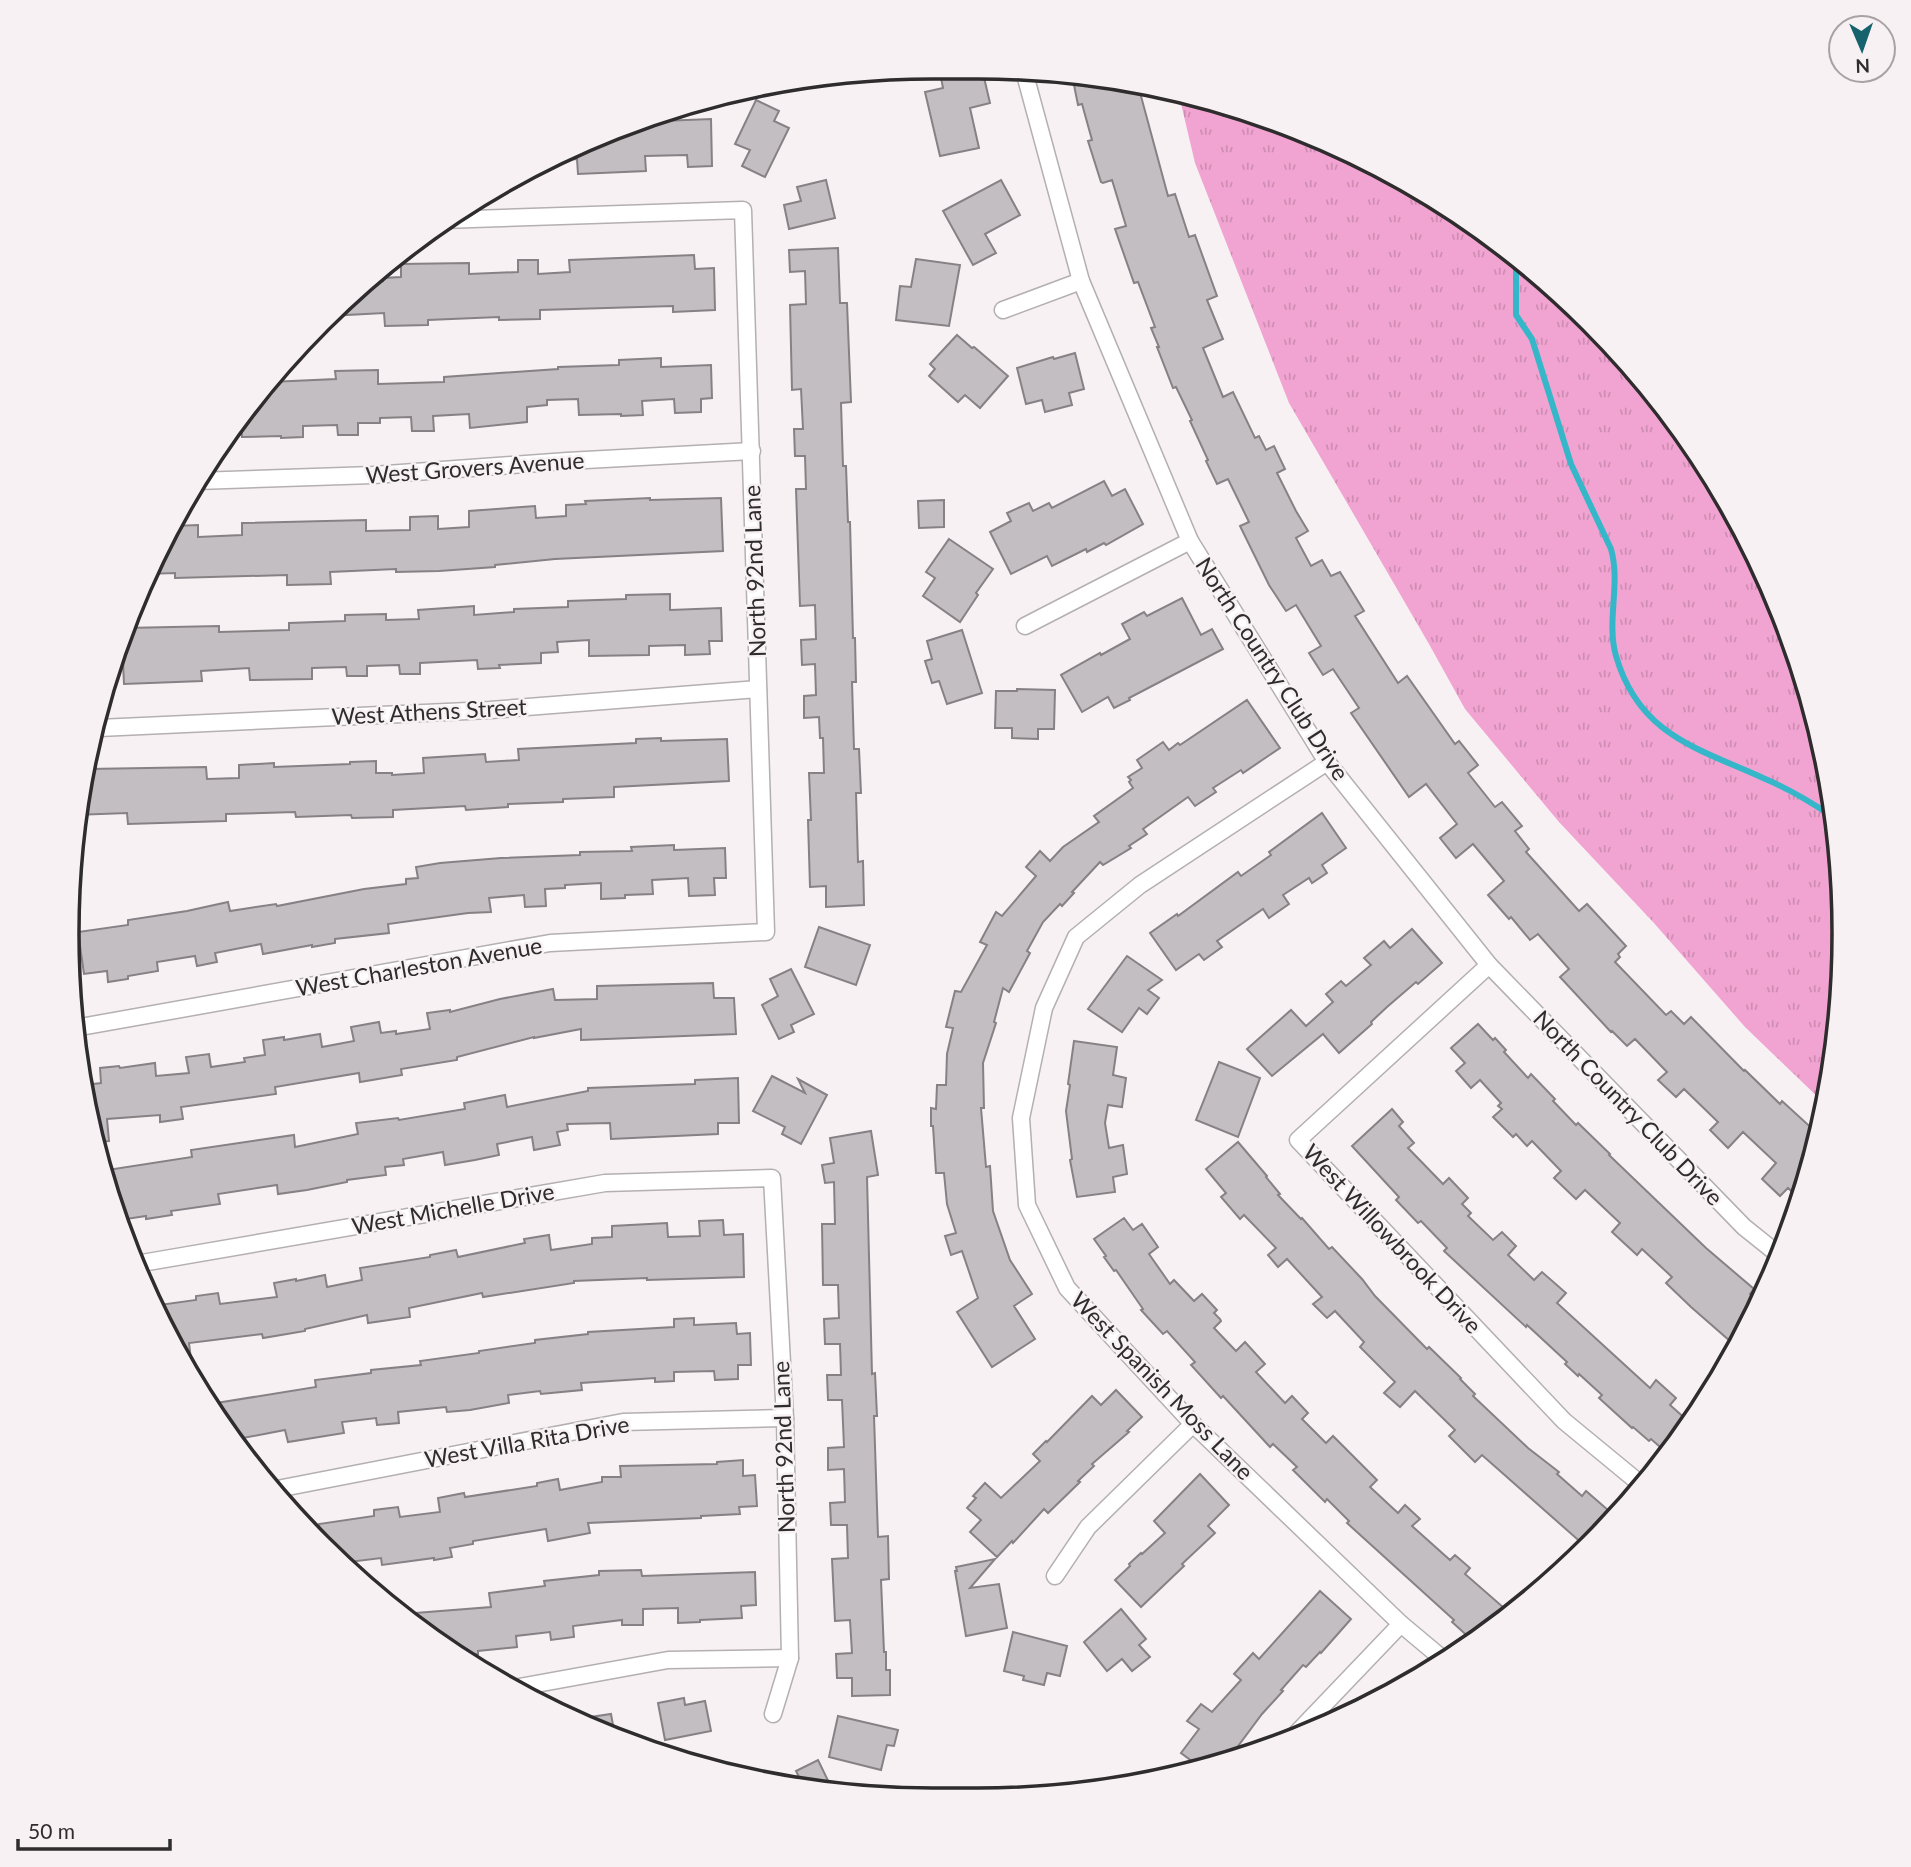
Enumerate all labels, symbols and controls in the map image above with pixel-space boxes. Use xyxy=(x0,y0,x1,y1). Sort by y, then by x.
north arrow xyxy=(1827,14,1897,84)
text: N xyxy=(1855,55,1870,78)
street label: West Grovers Avenue xyxy=(365,445,585,489)
street label: North 92nd Lane xyxy=(737,485,771,658)
street label: North Country Club Drive xyxy=(1190,552,1355,785)
street label: West Athens Street xyxy=(331,692,528,730)
street label: West Charleston Avenue xyxy=(293,931,544,1001)
street label: North Country Club Drive xyxy=(1528,1004,1729,1211)
street label: West Willowbrook Drive xyxy=(1298,1138,1488,1339)
street label: West Michelle Drive xyxy=(349,1176,556,1240)
street label: West Spanish Moss Lane xyxy=(1066,1286,1260,1485)
street label: North 92nd Lane xyxy=(766,1361,800,1534)
street label: West Villa Rita Drive xyxy=(422,1409,631,1473)
scale bar xyxy=(18,1808,170,1852)
text: 50 m xyxy=(28,1818,75,1843)

